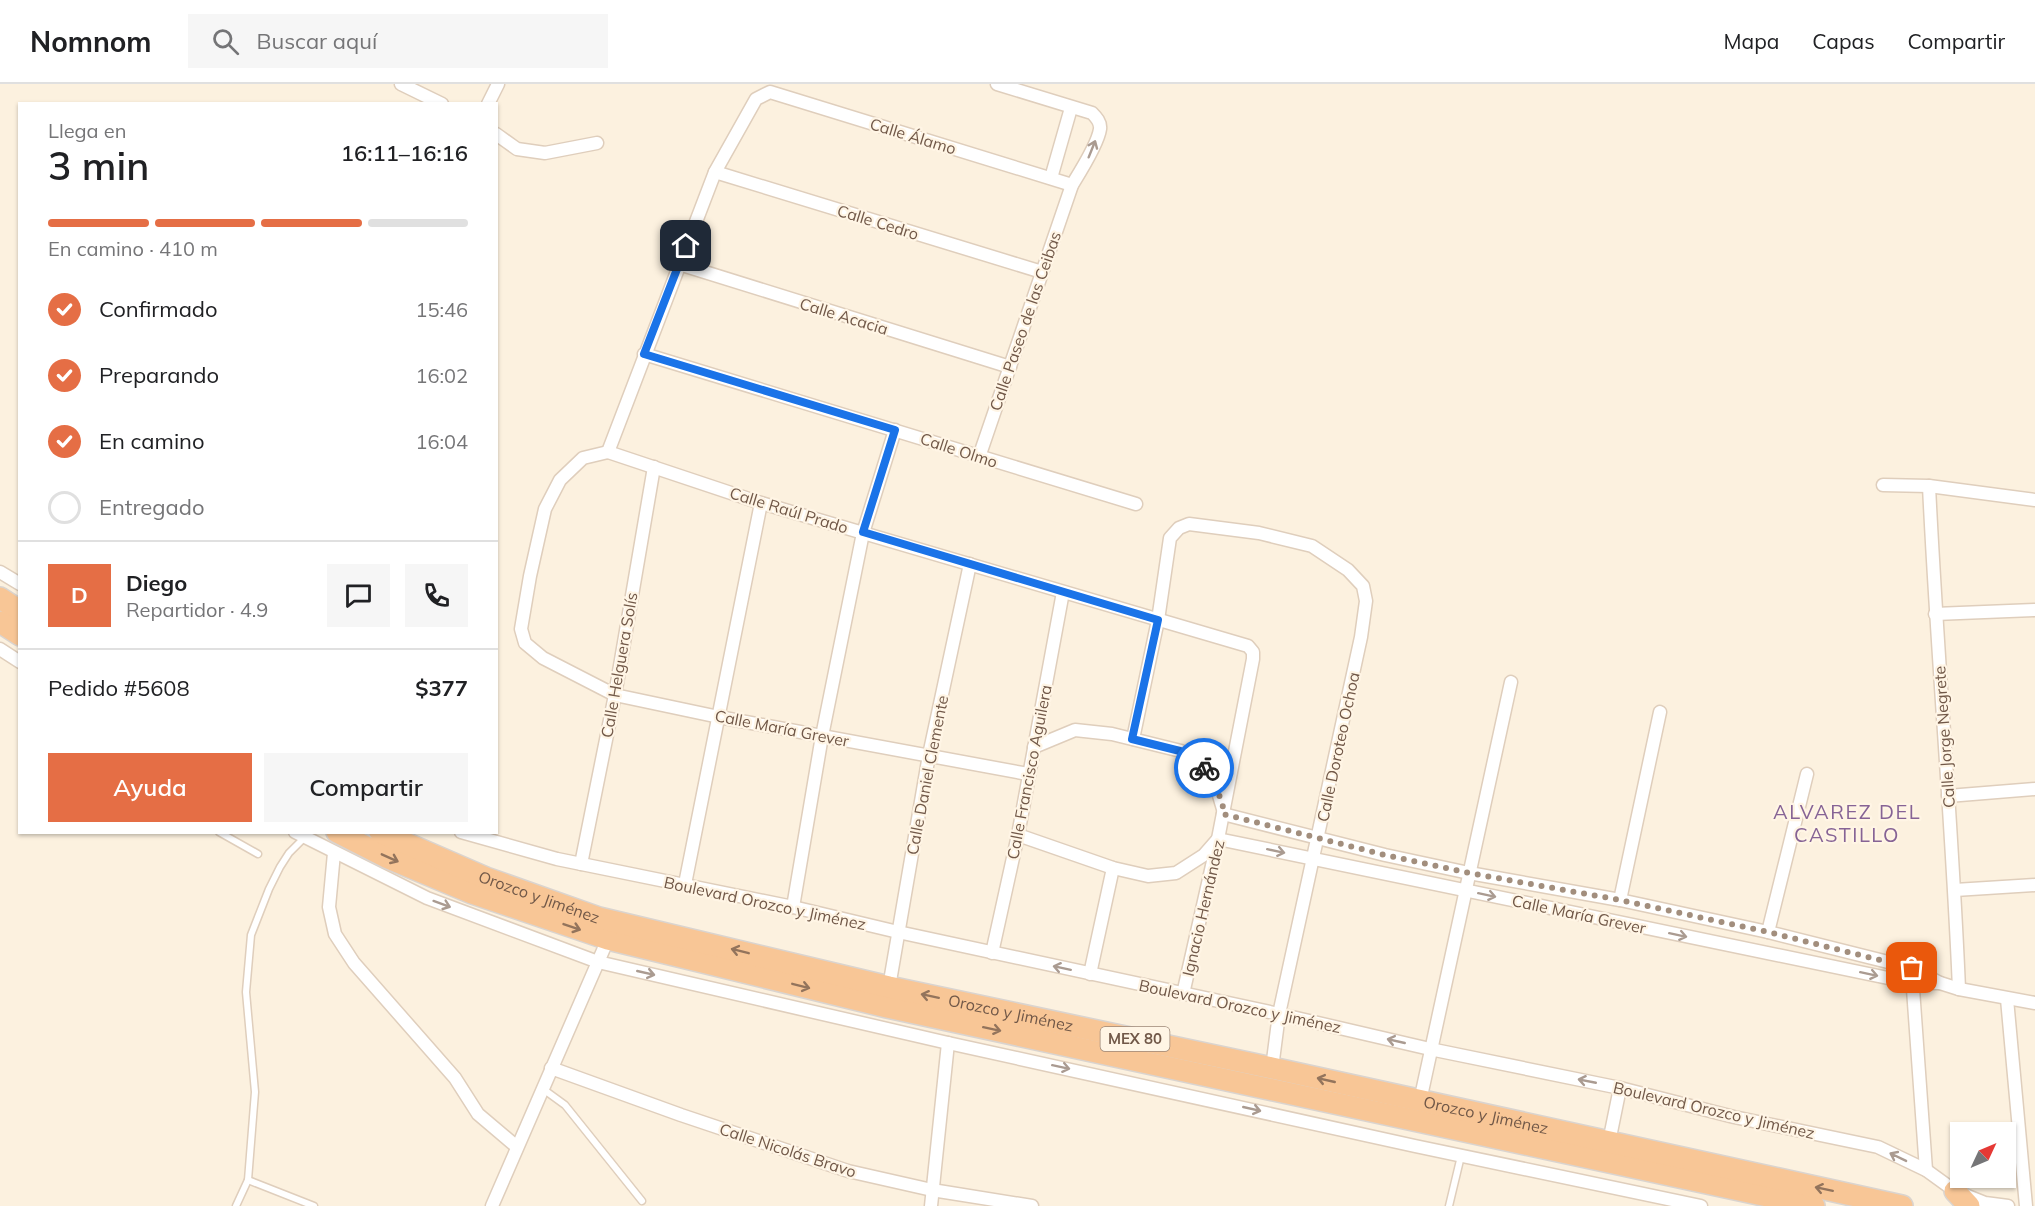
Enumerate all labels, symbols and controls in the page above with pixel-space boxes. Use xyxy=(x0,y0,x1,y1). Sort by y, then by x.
search box xyxy=(188,14,608,68)
text: Nomnom xyxy=(30,24,152,59)
icon: search xyxy=(209,25,242,58)
text: Buscar aquí xyxy=(257,27,377,55)
text: Mapa xyxy=(1724,28,1779,54)
text: Capas xyxy=(1812,28,1875,54)
text: Compartir xyxy=(1908,28,2005,54)
street label: Calle Álamo xyxy=(867,113,959,159)
text: Llega en xyxy=(48,118,126,143)
text: 16:11–16:16 xyxy=(341,139,468,167)
text: 3 min xyxy=(48,141,149,190)
one-way arrow xyxy=(1087,141,1098,159)
street label: Calle Cedro xyxy=(835,200,921,244)
pin xyxy=(660,220,711,271)
icon: home xyxy=(669,229,702,262)
street label: Calle Paseo de las Ceibas xyxy=(985,229,1065,413)
text: En camino · 410 m xyxy=(48,236,218,261)
icon: check xyxy=(48,293,81,326)
street label: Calle Acacia xyxy=(797,293,891,339)
text: Confirmado xyxy=(99,295,218,323)
text: 15:46 xyxy=(415,297,468,322)
icon: check xyxy=(48,359,81,392)
text: Preparando xyxy=(99,361,219,389)
text: 16:02 xyxy=(415,363,468,388)
icon: check xyxy=(48,425,81,458)
text: En camino xyxy=(99,427,205,455)
street label: Calle Olmo xyxy=(918,428,1000,472)
text: 16:04 xyxy=(415,429,468,454)
street label: Calle Raúl Prado xyxy=(727,482,851,538)
text: Entregado xyxy=(99,493,205,521)
button: chat xyxy=(327,564,390,627)
button: phone xyxy=(405,564,468,627)
text: Diego xyxy=(126,569,187,597)
text: D xyxy=(71,581,88,609)
street label: Calle Helguera Solís xyxy=(596,591,642,739)
text: Repartidor · 4.9 xyxy=(126,597,268,622)
street label: Calle Jorge Negrete xyxy=(1929,665,1959,809)
street label: Calle Doroteo Ochoa xyxy=(1312,670,1364,824)
text: Pedido #5608 xyxy=(48,674,190,702)
text: $377 xyxy=(415,674,468,702)
street label: Calle Francisco Aguilera xyxy=(1002,683,1056,861)
street label: Calle Daniel Clemente xyxy=(902,694,952,856)
street label: Calle María Grever xyxy=(713,705,851,751)
courier xyxy=(1174,738,1234,798)
icon: bike xyxy=(1188,752,1221,785)
button: Ayuda xyxy=(48,753,252,822)
button: Compartir xyxy=(264,753,468,822)
district label: ALVAREZ DEL CASTILLO xyxy=(1773,799,1921,847)
street label: Ignacio Hernández xyxy=(1178,838,1228,978)
one-way arrow xyxy=(1265,846,1285,857)
one-way arrow xyxy=(380,853,398,865)
street label: Orozco y Jiménez xyxy=(475,866,603,928)
street label: Boulevard Orozco y Jiménez xyxy=(662,872,868,934)
one-way arrow xyxy=(1477,890,1496,901)
street label: Calle María Grever xyxy=(1510,890,1648,938)
one-way arrow xyxy=(432,899,451,910)
one-way arrow xyxy=(562,923,581,934)
one-way arrow xyxy=(1668,929,1687,941)
pin xyxy=(1886,942,1937,993)
one-way arrow xyxy=(731,945,750,957)
icon: bag xyxy=(1895,951,1928,984)
one-way arrow xyxy=(1053,962,1072,973)
one-way arrow xyxy=(636,967,655,979)
one-way arrow xyxy=(1859,969,1878,981)
street label: Boulevard Orozco y Jiménez xyxy=(1137,975,1343,1037)
one-way arrow xyxy=(792,981,811,993)
one-way arrow xyxy=(920,990,940,1001)
street label: Orozco y Jiménez xyxy=(946,990,1075,1036)
one-way arrow xyxy=(981,1024,1001,1035)
road number: MEX 80 xyxy=(1100,1027,1170,1051)
one-way arrow xyxy=(1387,1035,1406,1047)
one-way arrow xyxy=(1052,1062,1071,1074)
one-way arrow xyxy=(1317,1074,1336,1085)
one-way arrow xyxy=(1578,1075,1597,1086)
street label: Boulevard Orozco y Jiménez xyxy=(1611,1077,1817,1143)
street label: Orozco y Jiménez xyxy=(1422,1091,1550,1138)
one-way arrow xyxy=(1242,1104,1261,1116)
street label: Calle Nicolás Bravo xyxy=(717,1118,859,1182)
north arrow xyxy=(1950,1122,2016,1188)
map controls xyxy=(1950,1122,2016,1188)
one-way arrow xyxy=(1890,1150,1908,1162)
one-way arrow xyxy=(1815,1183,1834,1195)

